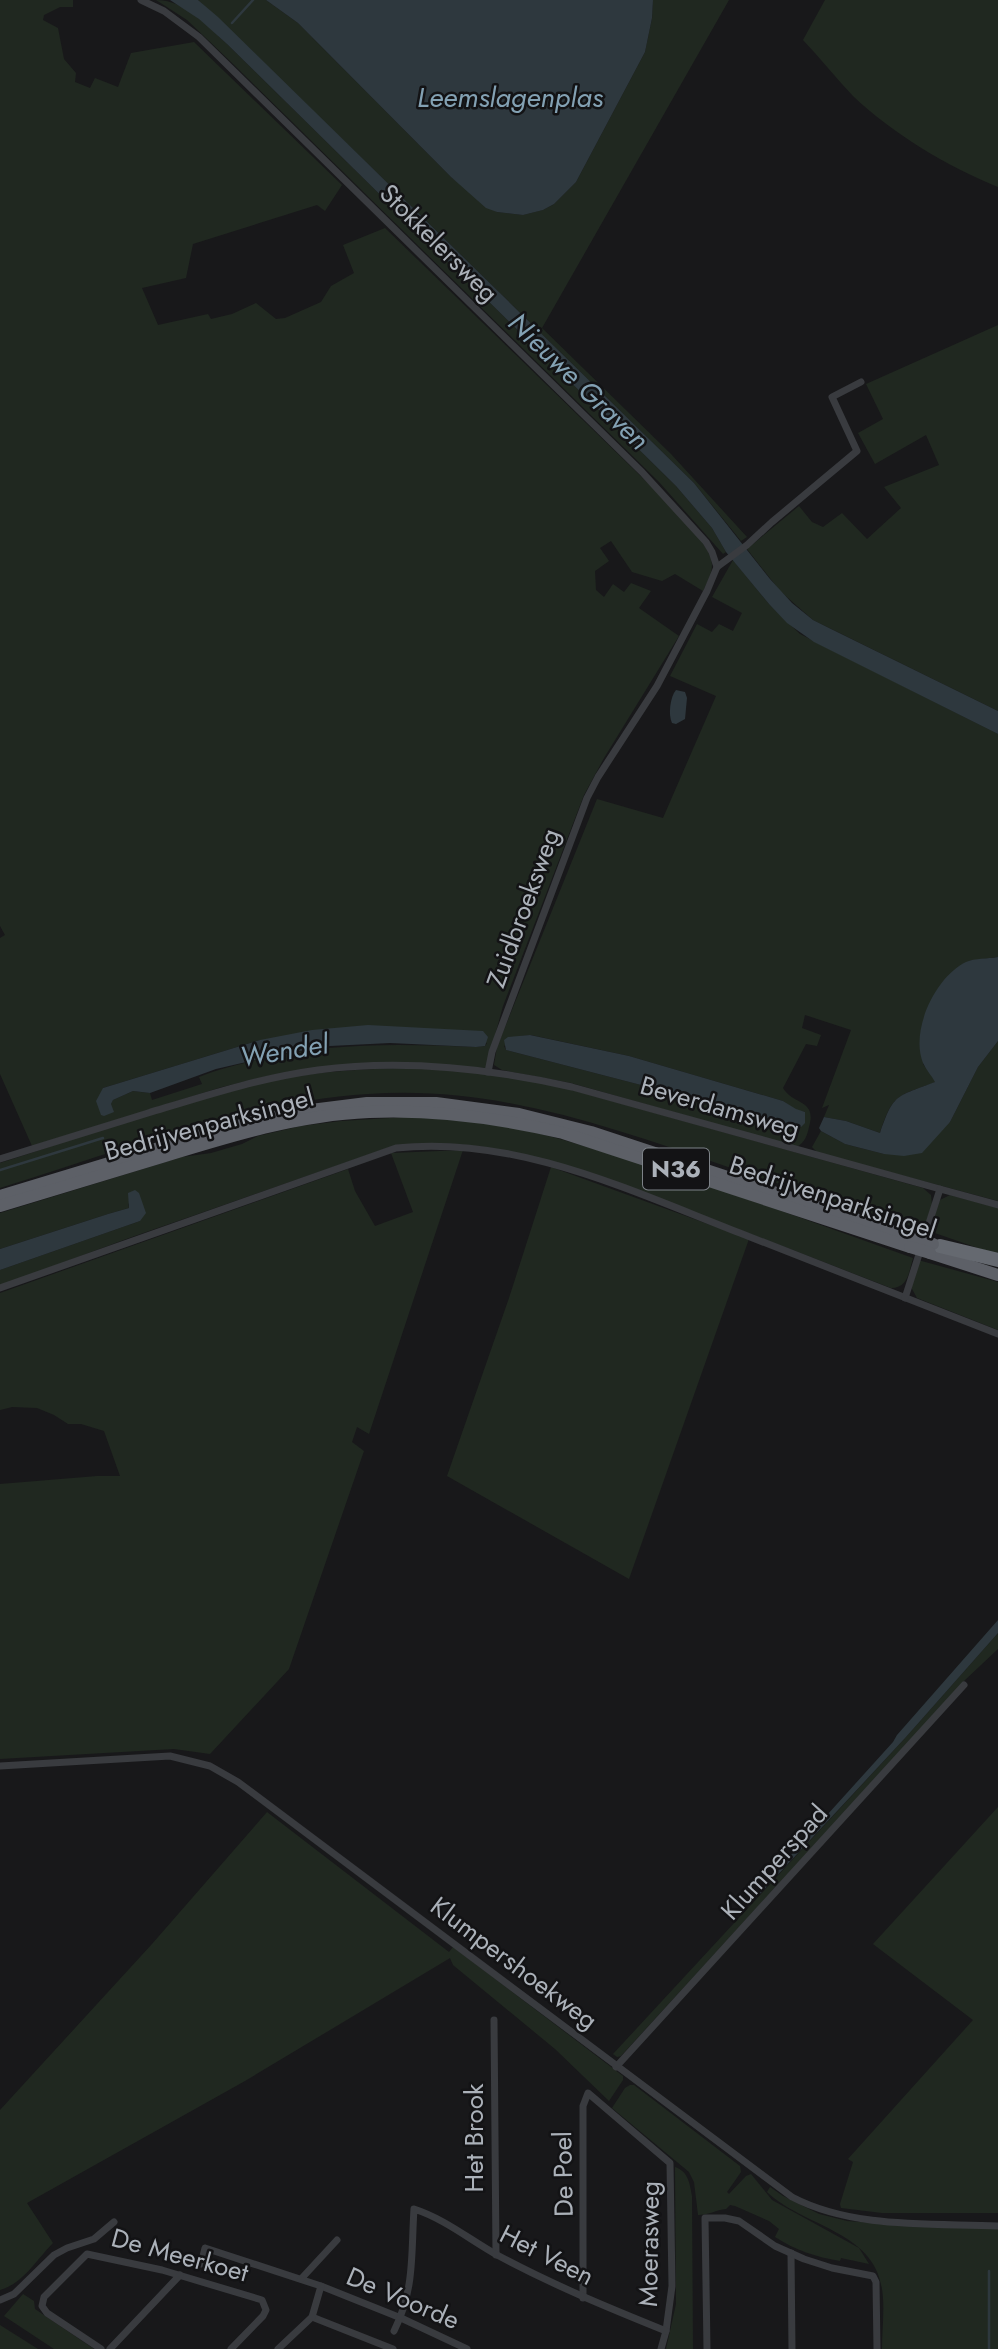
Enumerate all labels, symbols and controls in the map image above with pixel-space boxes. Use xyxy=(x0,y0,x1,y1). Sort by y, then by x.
water label: Leemslagenplas xyxy=(417,77,604,118)
street label: Stokkelersweg xyxy=(371,175,507,311)
water label: Nieuwe Graven xyxy=(499,303,658,459)
street label: Zuidbroeksweg xyxy=(477,823,569,993)
water label: Wendel xyxy=(237,1023,333,1078)
street label: Beverdamsweg xyxy=(636,1066,804,1148)
street label: Bedrijvenparksingel xyxy=(100,1078,318,1170)
street label: Bedrijvenparksingel xyxy=(725,1146,941,1248)
road number: N36 xyxy=(643,1148,709,1190)
street label: Klumperspad xyxy=(712,1796,836,1928)
street label: Klumpershoekweg xyxy=(422,1887,606,2039)
street label: Het Brook xyxy=(455,2083,493,2192)
street label: De Poel xyxy=(543,2131,583,2217)
street label: Moerasweg xyxy=(629,2181,669,2307)
street label: Het Veen xyxy=(493,2215,601,2295)
street label: De Meerkoet xyxy=(107,2218,254,2292)
street label: De Voorde xyxy=(341,2257,465,2339)

